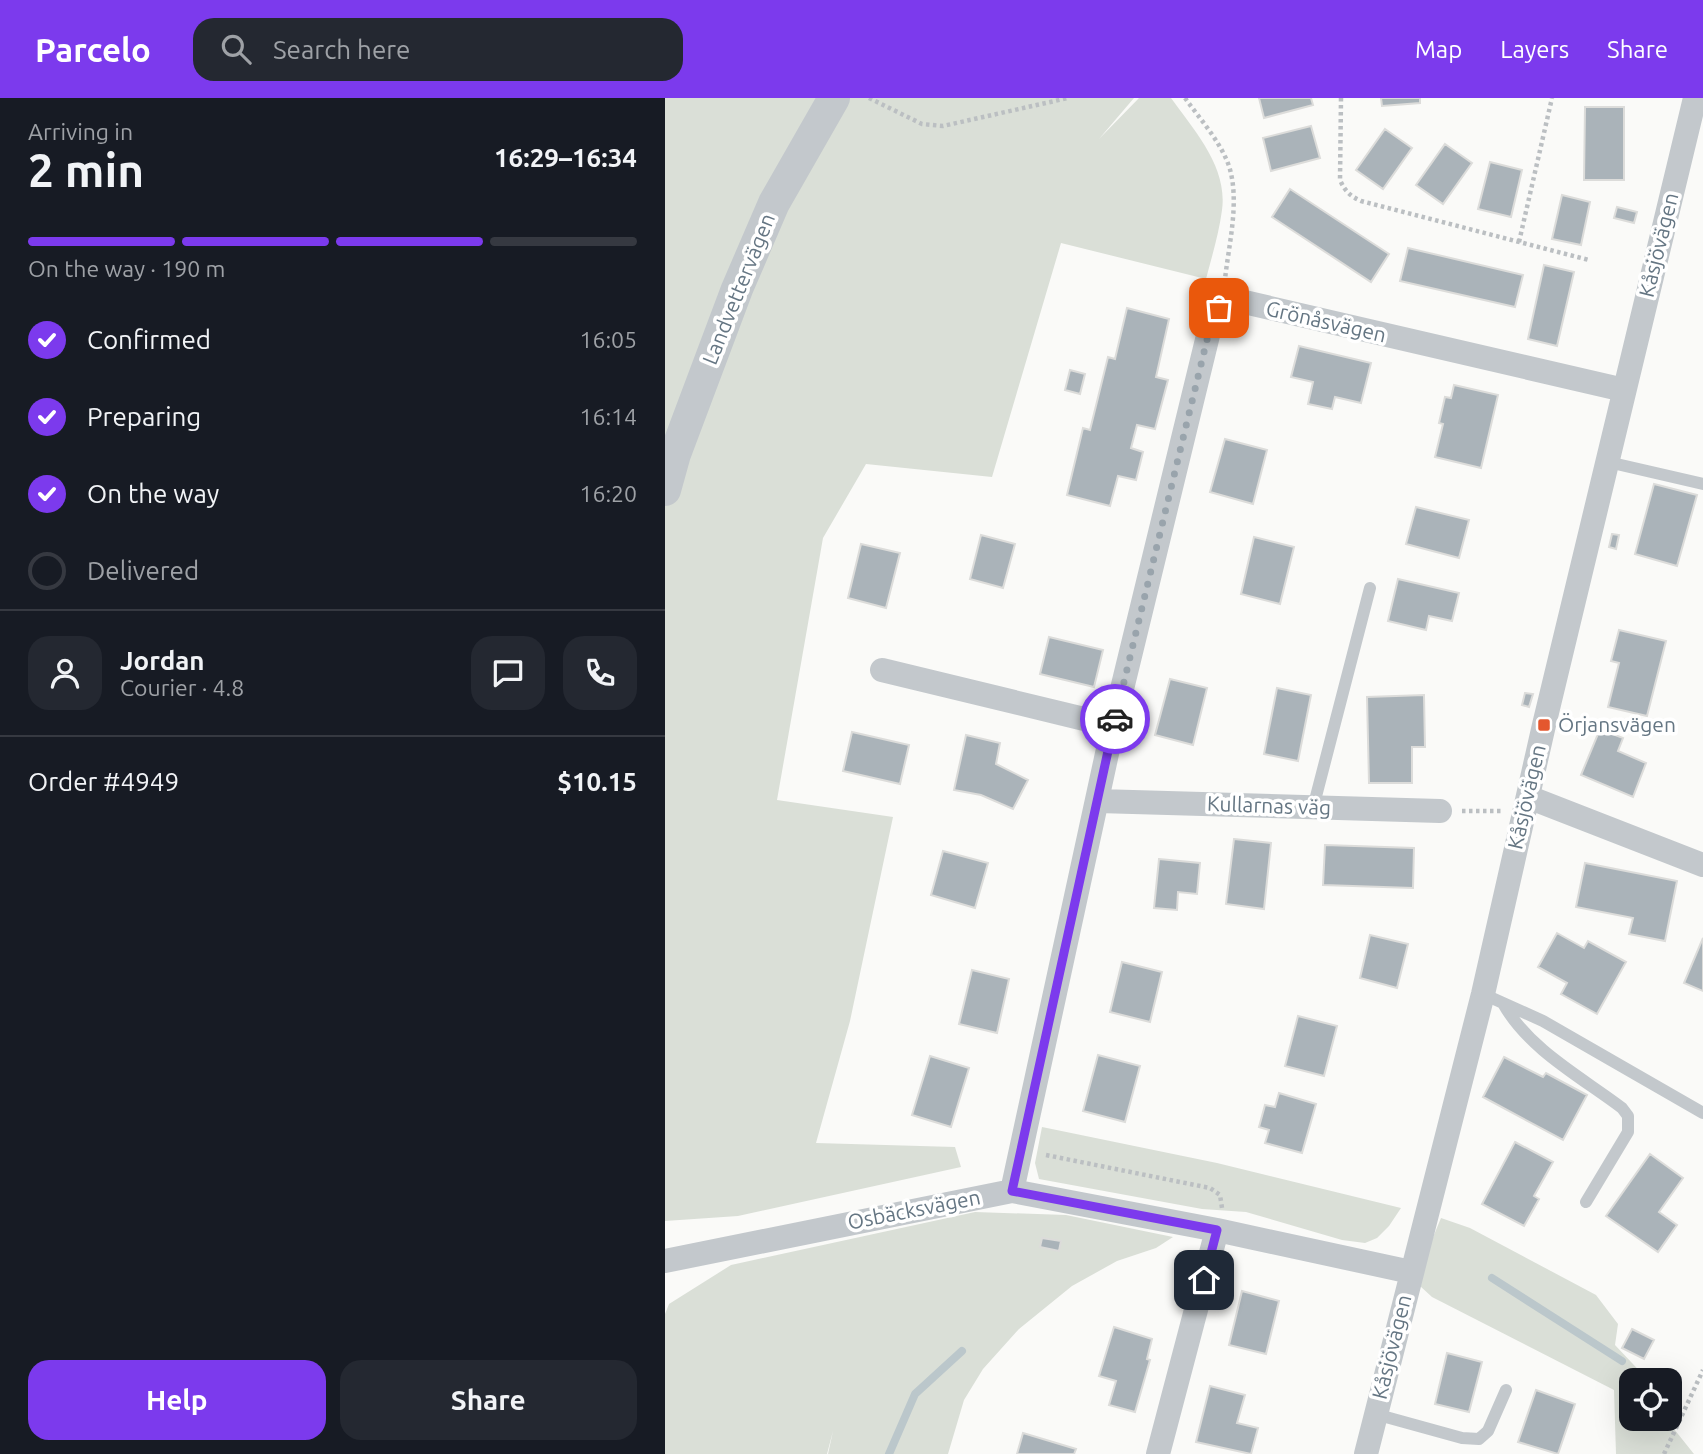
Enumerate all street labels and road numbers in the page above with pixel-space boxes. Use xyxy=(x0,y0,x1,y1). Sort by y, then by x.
street label: Kåsjövägen xyxy=(1633,190,1683,299)
street label: Landvettervägen xyxy=(697,210,779,368)
street label: Grönåsvägen xyxy=(1264,296,1389,347)
street label: Kåsjövägen xyxy=(1502,742,1550,851)
street label: Kullarnas väg xyxy=(1206,791,1332,819)
street label: Osbäcksvägen xyxy=(845,1184,982,1234)
street label: Kåsjövägen xyxy=(1366,1292,1416,1401)

